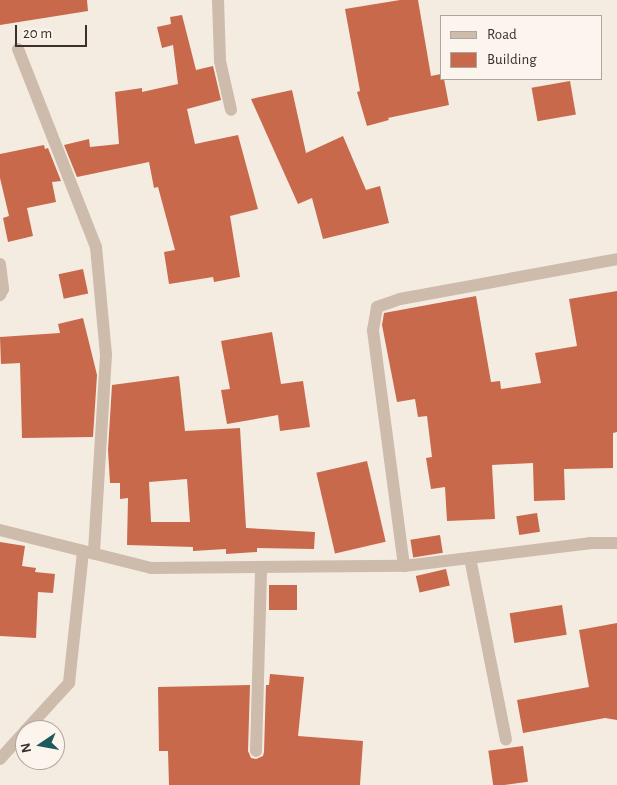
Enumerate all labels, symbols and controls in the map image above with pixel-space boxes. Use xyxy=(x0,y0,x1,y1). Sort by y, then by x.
scale bar xyxy=(18,15,90,47)
legend xyxy=(440,15,602,80)
text: 20 m xyxy=(23,26,52,41)
text: Road xyxy=(487,27,517,42)
text: Building xyxy=(487,52,537,67)
north arrow xyxy=(15,720,65,770)
text: N xyxy=(18,742,34,754)

